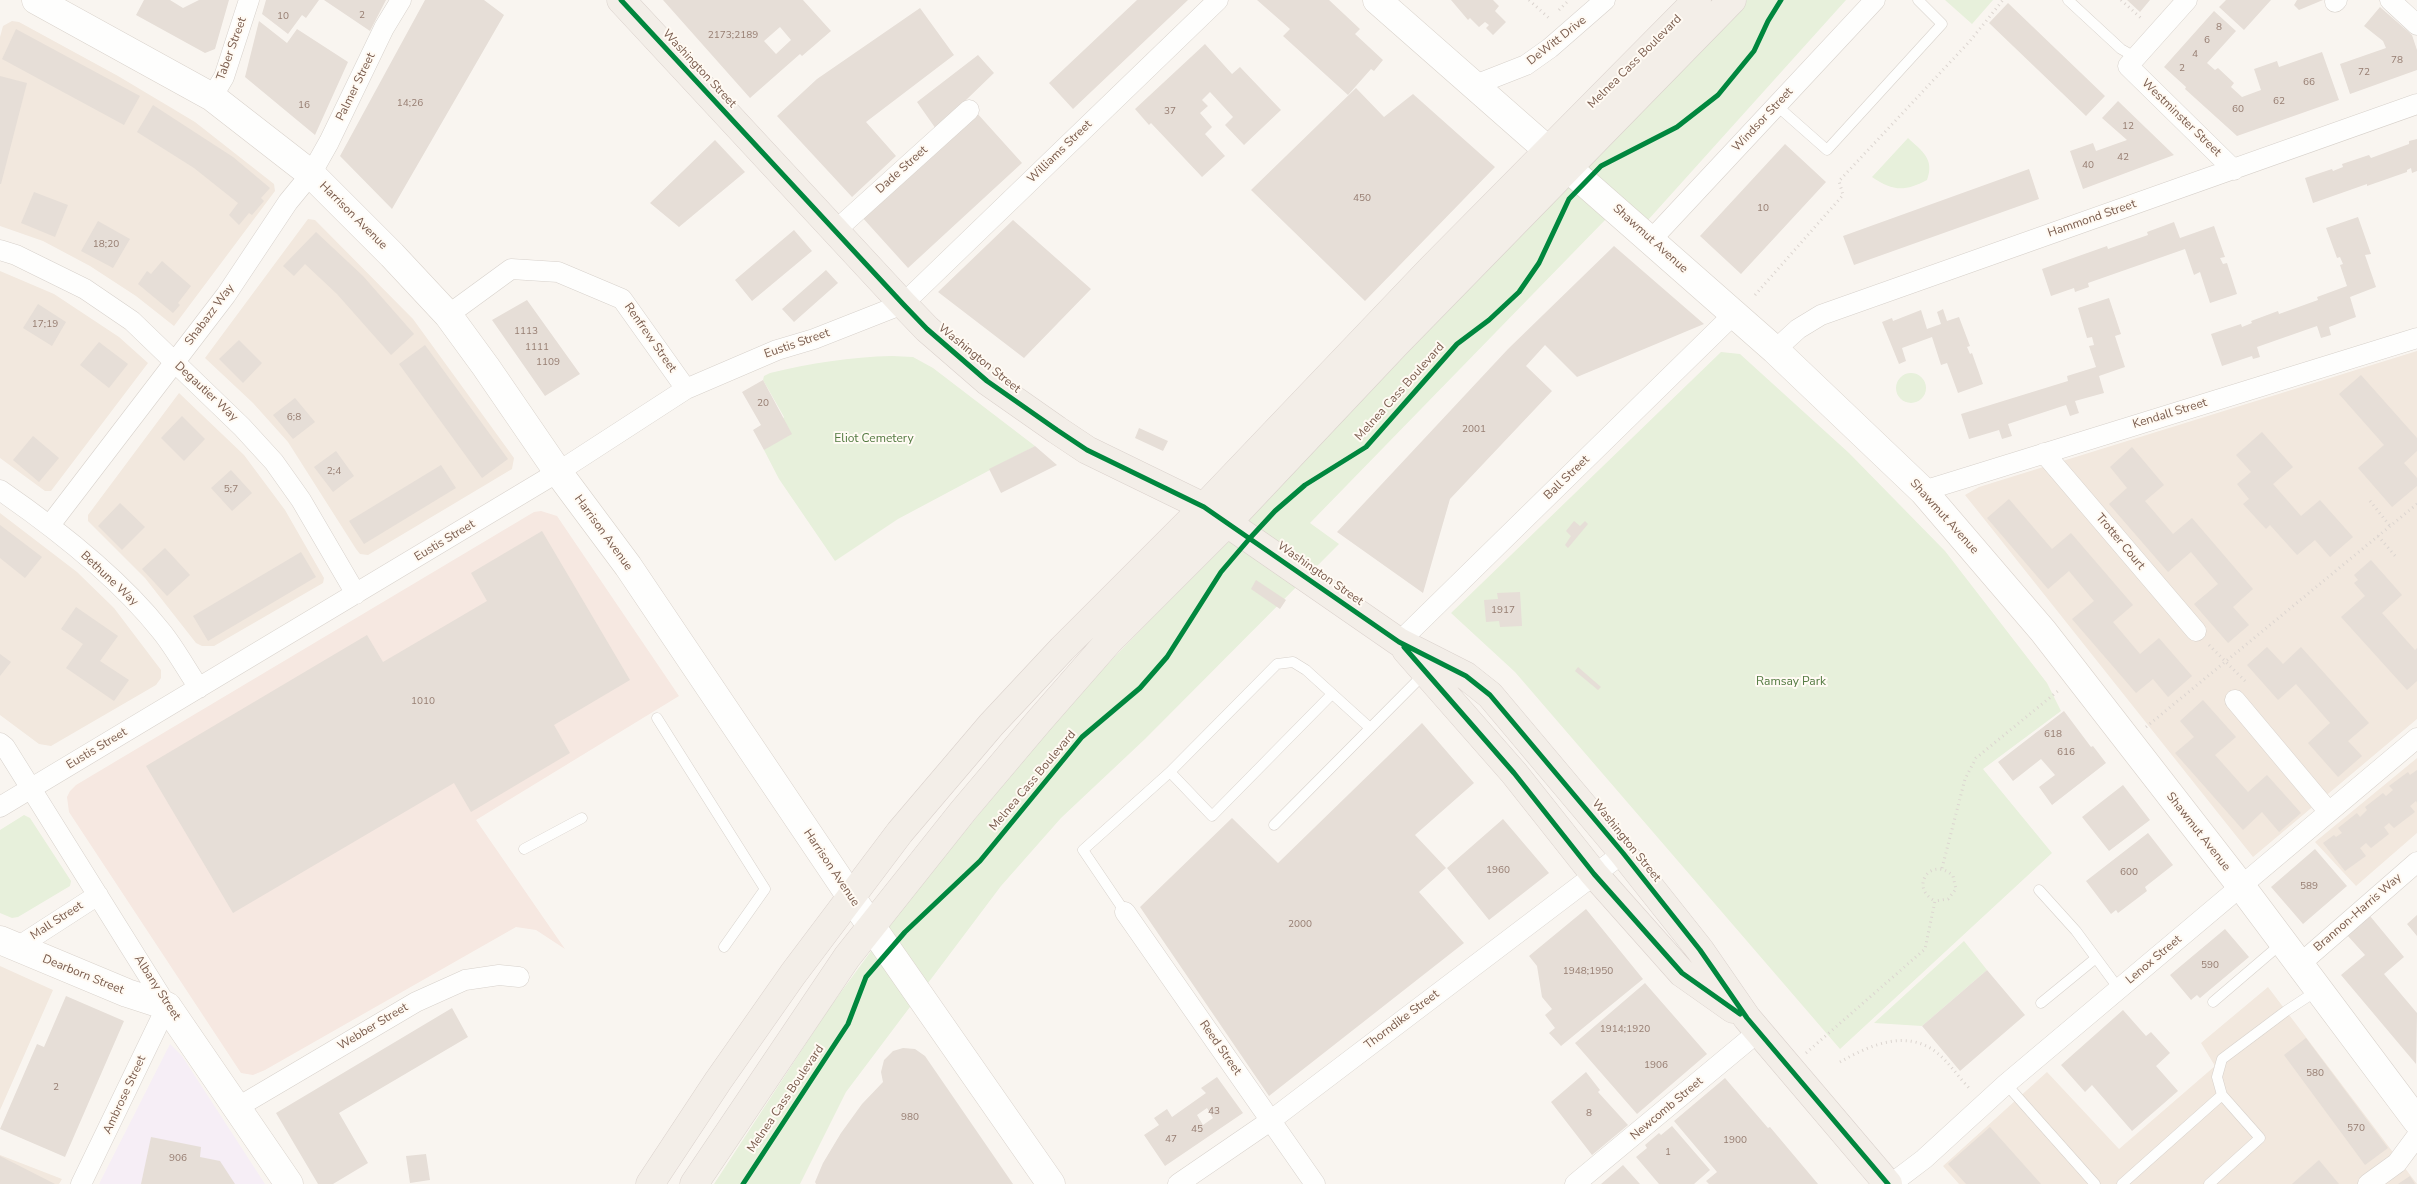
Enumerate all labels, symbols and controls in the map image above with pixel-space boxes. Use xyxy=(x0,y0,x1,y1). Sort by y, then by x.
house number: 2 xyxy=(359,10,365,22)
house number: 10 xyxy=(277,11,289,23)
street label: Melnea Cass Boulevard xyxy=(1585,12,1685,112)
street label: DeWitt Drive xyxy=(1525,13,1589,69)
street label: Taber Street xyxy=(214,15,250,83)
house number: 8 xyxy=(2216,22,2222,34)
street label: Washington Street xyxy=(659,27,739,111)
house number: 2173;2189 xyxy=(708,30,758,42)
house number: 6 xyxy=(2204,35,2210,47)
house number: 4 xyxy=(2192,49,2198,61)
street label: Palmer Street xyxy=(333,51,379,123)
house number: 78 xyxy=(2391,55,2403,67)
house number: 2 xyxy=(2179,63,2185,75)
house number: 72 xyxy=(2358,67,2370,79)
street label: Westminster Street xyxy=(2138,76,2224,160)
house number: 66 xyxy=(2303,77,2315,89)
street label: Windsor Street xyxy=(1730,85,1796,155)
house number: 62 xyxy=(2273,96,2285,108)
house number: 14;26 xyxy=(397,98,423,110)
house number: 16 xyxy=(298,100,310,112)
house number: 60 xyxy=(2232,104,2244,116)
house number: 37 xyxy=(1164,106,1176,118)
street label: Williams Street xyxy=(1025,118,1095,186)
house number: 12 xyxy=(2122,121,2134,133)
street label: Dade Street xyxy=(873,143,931,197)
house number: 42 xyxy=(2117,152,2129,164)
house number: 40 xyxy=(2082,160,2094,172)
street label: Harrison Avenue xyxy=(316,179,390,253)
house number: 450 xyxy=(1353,193,1371,205)
street label: Hammond Street xyxy=(2046,197,2138,241)
street label: Shawmut Avenue xyxy=(1610,202,1690,276)
house number: 10 xyxy=(1757,203,1769,215)
house number: 18;20 xyxy=(93,239,119,251)
street label: Shabazz Way xyxy=(182,281,238,349)
street label: Renfrew Street xyxy=(621,300,679,376)
house number: 17;19 xyxy=(32,319,58,331)
street label: Washington Street xyxy=(935,321,1023,397)
house number: 1113 xyxy=(514,326,538,338)
street label: Eustis Street xyxy=(762,326,832,362)
street label: Melnea Cass Boulevard xyxy=(1352,340,1448,444)
house number: 1111 xyxy=(525,342,549,354)
house number: 1109 xyxy=(536,357,560,369)
street label: Degautier Way xyxy=(171,359,241,425)
street label: Kendall Street xyxy=(2131,396,2209,432)
house number: 20 xyxy=(757,398,769,410)
house number: 6;8 xyxy=(287,412,301,424)
house number: 2001 xyxy=(1462,424,1486,436)
park label: Eliot Cemetery xyxy=(834,432,914,446)
street label: Ball Street xyxy=(1541,453,1593,503)
house number: 2;4 xyxy=(327,466,341,478)
street label: Shawmut Avenue xyxy=(1907,477,1981,557)
house number: 5;7 xyxy=(224,484,238,496)
street label: Harrison Avenue xyxy=(571,492,635,574)
street label: Trotter Court xyxy=(2092,511,2148,573)
street label: Eustis Street xyxy=(412,517,478,565)
street label: Washington Street xyxy=(1274,539,1366,609)
street label: Bethune Way xyxy=(77,549,141,609)
house number: 1917 xyxy=(1491,605,1515,617)
park label: Ramsay Park xyxy=(1756,675,1826,689)
house number: 1010 xyxy=(411,696,435,708)
street label: Eustis Street xyxy=(64,725,130,773)
street label: Melnea Cass Boulevard xyxy=(987,728,1079,834)
house number: 618 xyxy=(2044,729,2062,741)
house number: 616 xyxy=(2057,747,2075,759)
street label: Shawmut Avenue xyxy=(2163,790,2233,874)
street label: Washington Street xyxy=(1588,797,1664,885)
street label: Harrison Avenue xyxy=(800,827,862,909)
house number: 1960 xyxy=(1486,865,1510,877)
house number: 600 xyxy=(2120,867,2138,879)
street label: Brannon-Harris Way xyxy=(2311,871,2405,955)
house number: 589 xyxy=(2300,881,2318,893)
street label: Mall Street xyxy=(28,899,86,943)
house number: 2000 xyxy=(1288,919,1312,931)
street label: Lenox Street xyxy=(2123,933,2185,987)
street label: Dearborn Street xyxy=(40,952,126,998)
street label: Albany Street xyxy=(131,953,183,1023)
house number: 590 xyxy=(2201,960,2219,972)
house number: 1948;1950 xyxy=(1563,966,1613,978)
street label: Thorndike Street xyxy=(1362,987,1442,1053)
street label: Webber Street xyxy=(335,1000,411,1054)
street label: Reed Street xyxy=(1196,1018,1244,1078)
house number: 1914;1920 xyxy=(1600,1024,1650,1036)
street label: Melnea Cass Boulevard xyxy=(745,1042,827,1156)
street label: Ambrose Street xyxy=(101,1053,149,1137)
house number: 1906 xyxy=(1644,1060,1668,1072)
house number: 580 xyxy=(2306,1068,2324,1080)
street label: Newcomb Street xyxy=(1628,1074,1706,1144)
house number: 2 xyxy=(53,1082,59,1094)
house number: 43 xyxy=(1208,1106,1220,1118)
house number: 8 xyxy=(1586,1108,1592,1120)
house number: 980 xyxy=(901,1112,919,1124)
house number: 570 xyxy=(2347,1123,2365,1135)
house number: 45 xyxy=(1191,1124,1203,1136)
house number: 47 xyxy=(1165,1134,1177,1146)
house number: 1900 xyxy=(1723,1135,1747,1147)
house number: 1 xyxy=(1665,1147,1671,1159)
house number: 906 xyxy=(169,1153,187,1165)

